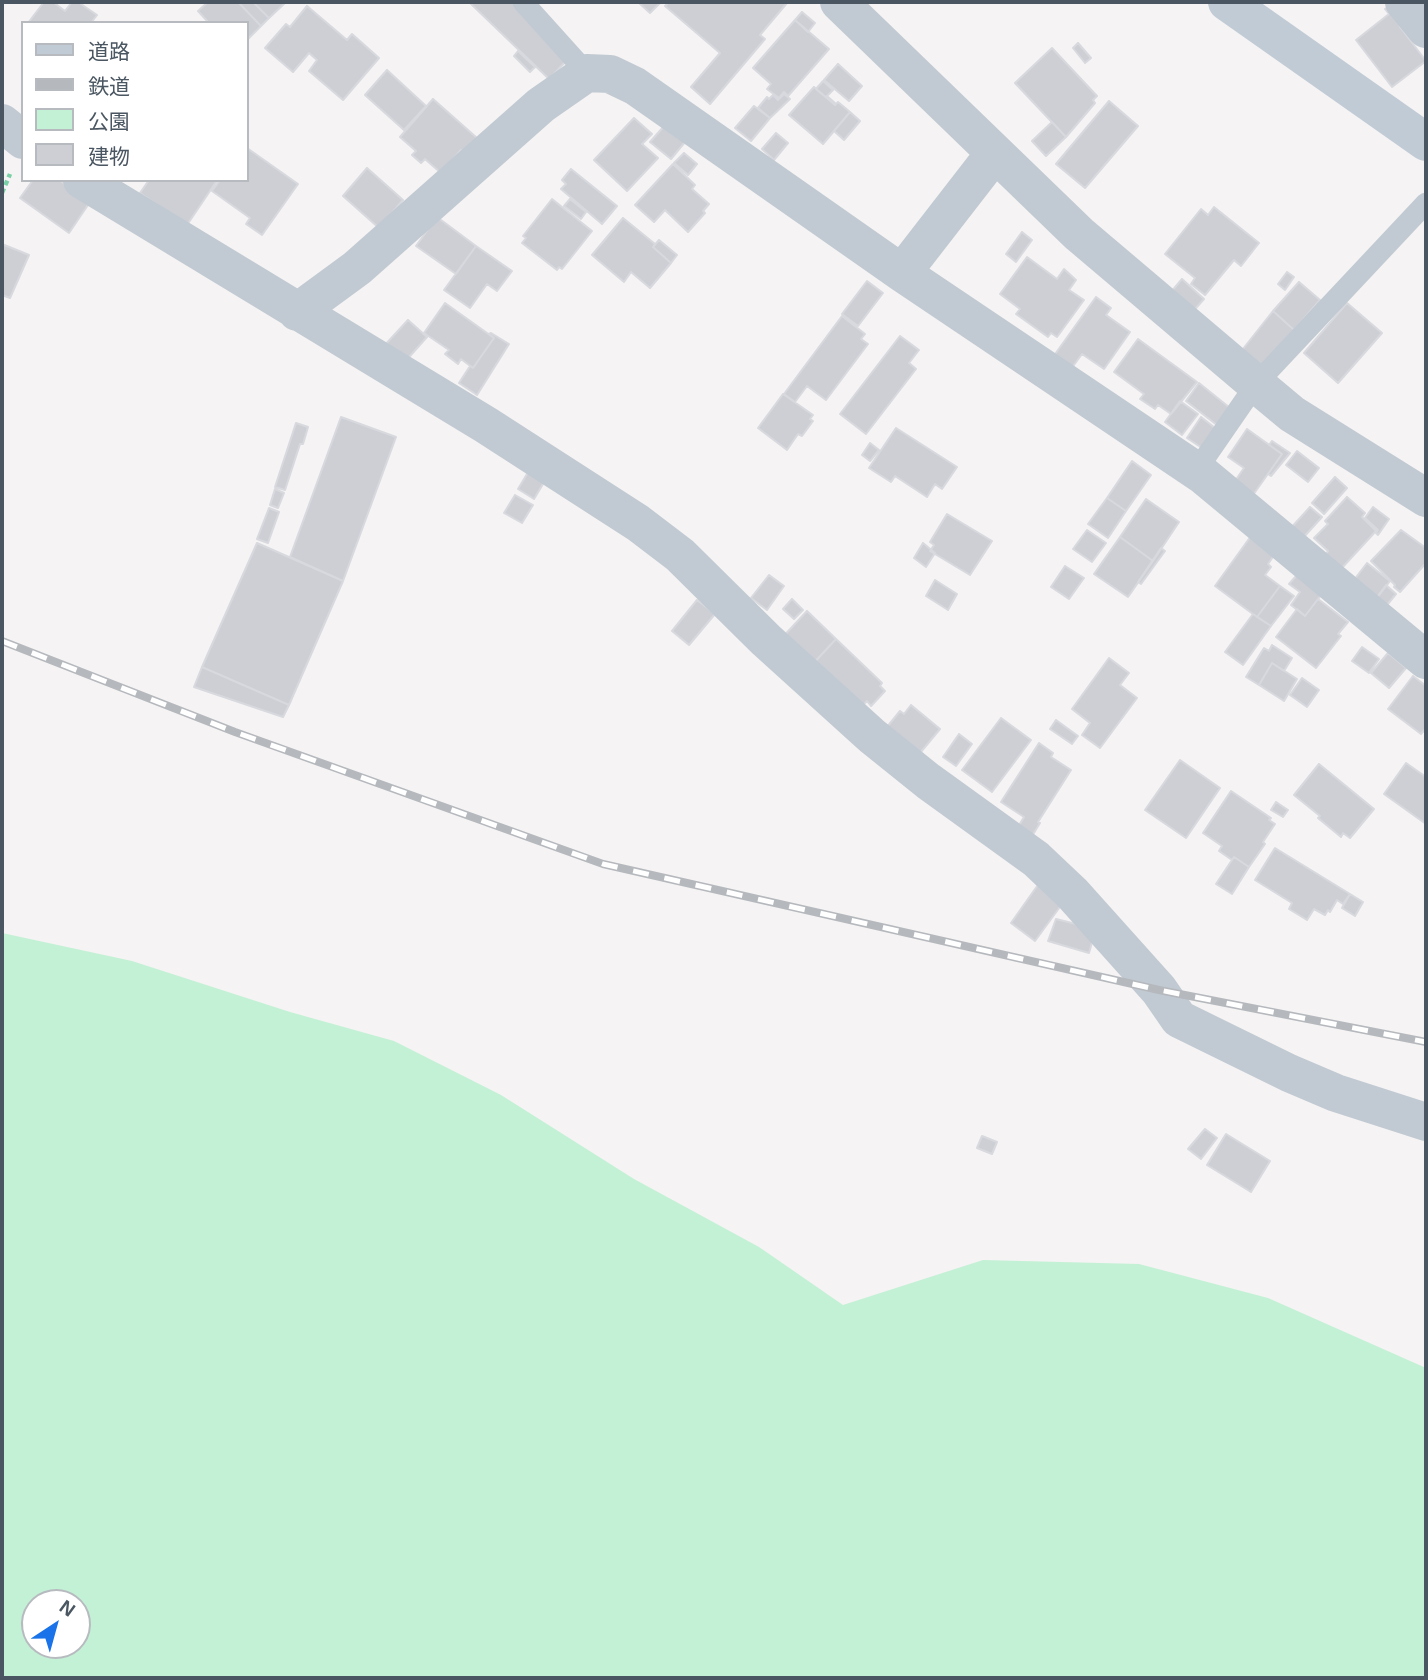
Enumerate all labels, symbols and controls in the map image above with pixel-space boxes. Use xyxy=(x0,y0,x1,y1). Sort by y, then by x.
legend xyxy=(21,21,248,182)
text: 道路 xyxy=(88,40,130,63)
text: 鉄道 xyxy=(88,75,130,98)
text: 公園 xyxy=(88,110,130,133)
text: 建物 xyxy=(88,145,130,168)
north arrow xyxy=(21,1589,91,1659)
text: N xyxy=(56,1596,79,1621)

